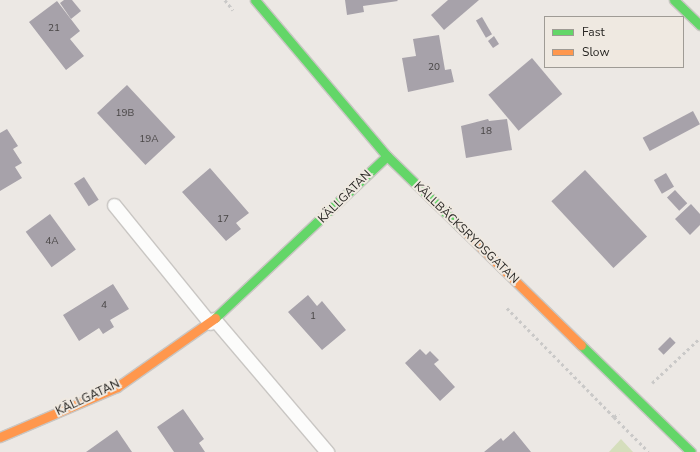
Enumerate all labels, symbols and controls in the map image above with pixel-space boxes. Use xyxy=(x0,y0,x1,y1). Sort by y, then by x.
legend xyxy=(544,16,684,68)
house number: 21 xyxy=(48,23,60,35)
text: Fast xyxy=(582,24,605,40)
text: Slow xyxy=(582,44,610,60)
house number: 20 xyxy=(428,62,440,74)
house number: 19B xyxy=(116,108,134,120)
house number: 18 xyxy=(480,126,492,138)
house number: 19A xyxy=(139,134,159,146)
street label: KÄLLGATAN xyxy=(316,168,374,226)
street label: KÄLLBÄCKSRYDSGATAN xyxy=(411,179,521,287)
house number: 17 xyxy=(217,214,229,226)
house number: 4A xyxy=(45,236,59,248)
house number: 4 xyxy=(101,300,107,312)
house number: 1 xyxy=(310,311,316,323)
street label: KÄLLGATAN xyxy=(54,377,122,419)

